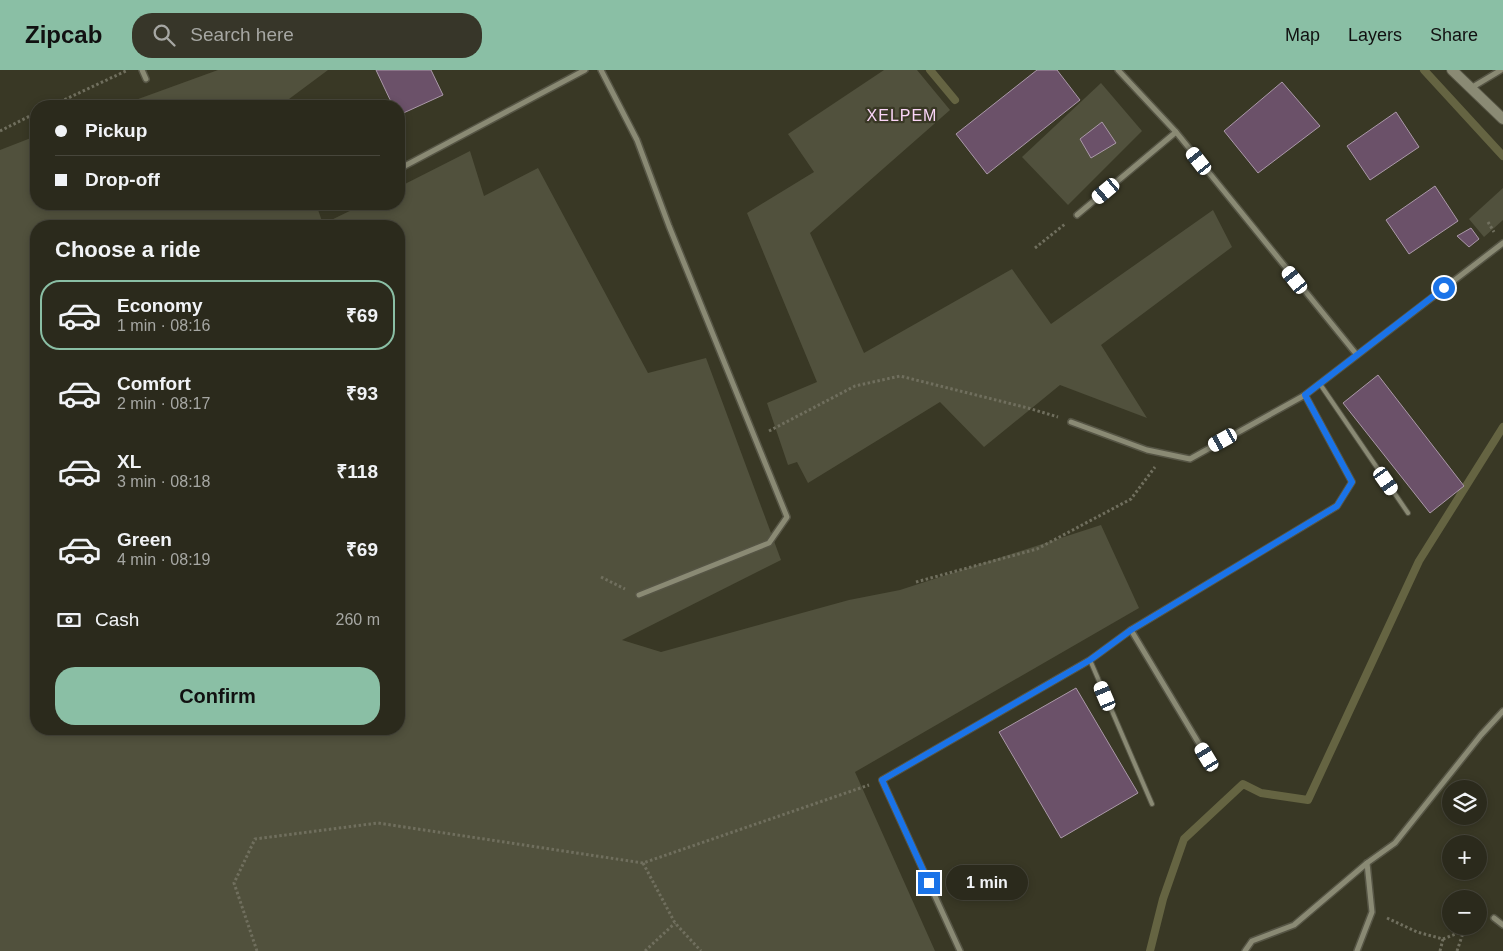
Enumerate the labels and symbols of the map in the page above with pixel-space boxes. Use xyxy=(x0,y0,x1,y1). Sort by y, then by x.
district label: XELPEM xyxy=(867,107,937,124)
car xyxy=(1183,145,1214,177)
car xyxy=(1089,176,1122,206)
car xyxy=(1279,264,1310,296)
route start xyxy=(1433,277,1455,299)
car xyxy=(1206,426,1239,454)
car xyxy=(1371,464,1400,498)
car xyxy=(1092,679,1117,713)
car xyxy=(1192,740,1221,774)
callout: 1 min xyxy=(946,866,1029,900)
route end xyxy=(918,872,940,894)

